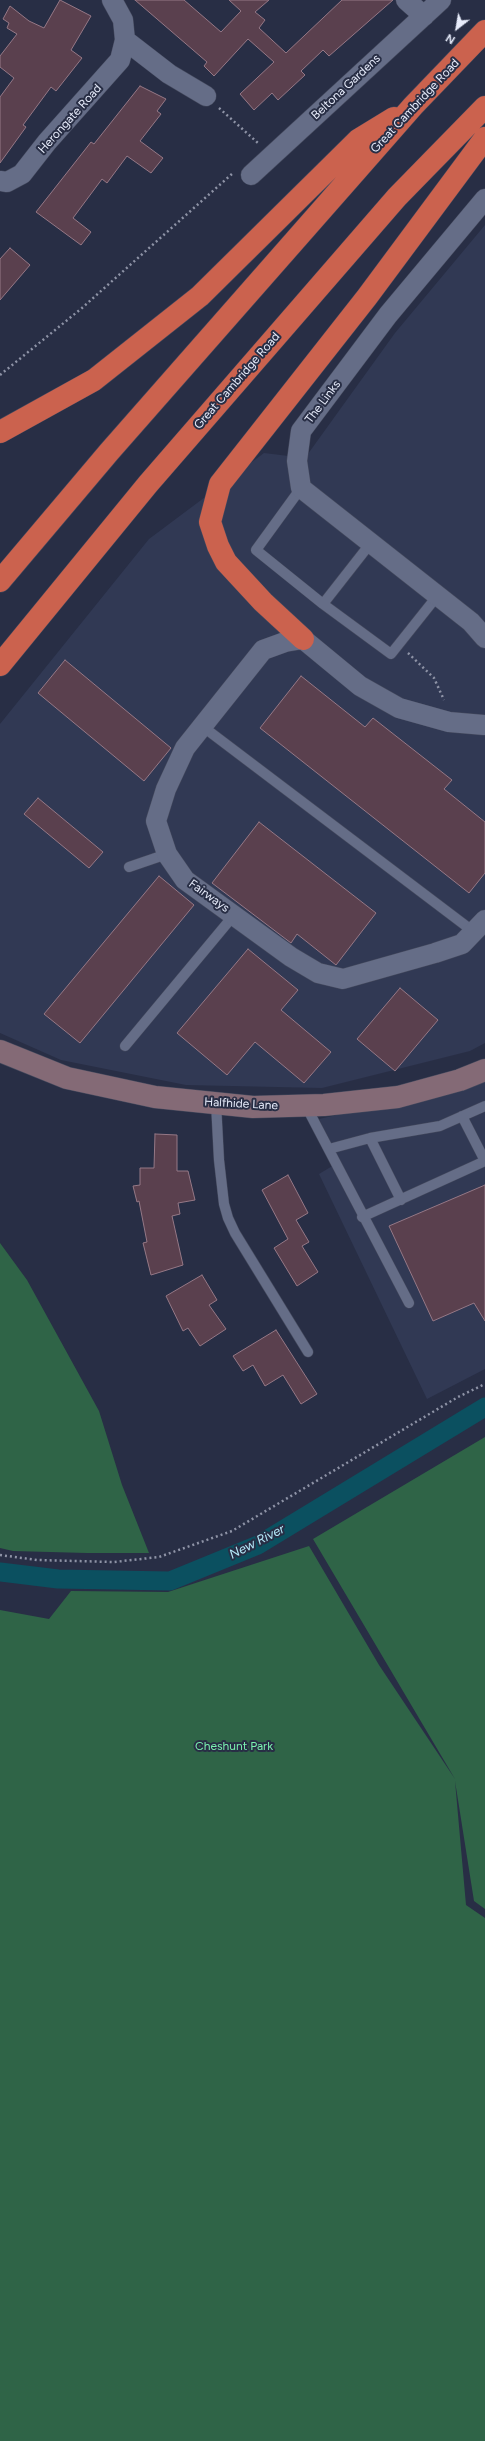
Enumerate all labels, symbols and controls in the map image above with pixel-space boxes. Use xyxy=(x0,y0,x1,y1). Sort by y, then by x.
north arrow xyxy=(437,8,477,48)
text: N xyxy=(444,31,458,46)
street label: Beltona Gardens xyxy=(309,51,383,123)
street label: Great Cambridge Road xyxy=(368,56,462,156)
street label: Herongate Road xyxy=(35,81,105,157)
street label: Great Cambridge Road xyxy=(191,330,283,432)
street label: The Links xyxy=(302,378,344,426)
street label: Fairways xyxy=(186,876,232,916)
street label: Halfhide Lane xyxy=(204,1095,278,1113)
water label: New River xyxy=(227,1521,287,1563)
park label: Cheshunt Park xyxy=(195,1739,273,1753)

